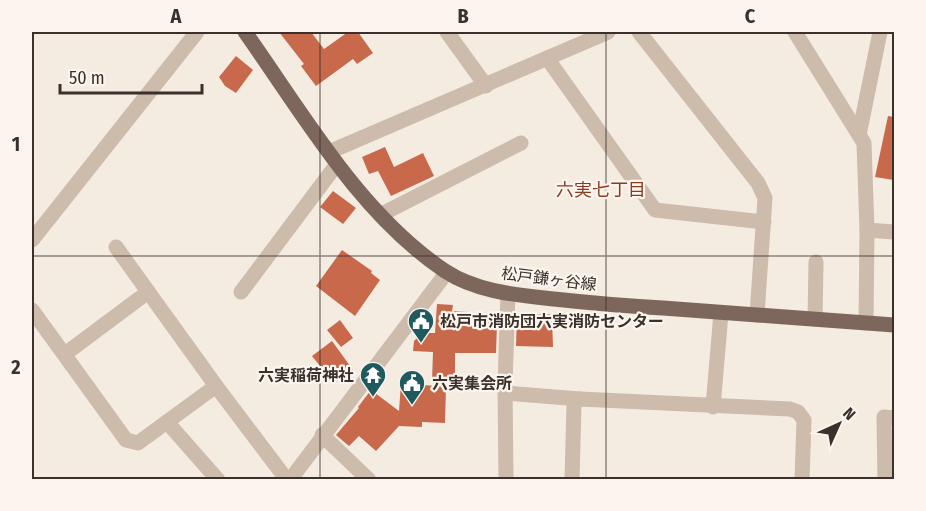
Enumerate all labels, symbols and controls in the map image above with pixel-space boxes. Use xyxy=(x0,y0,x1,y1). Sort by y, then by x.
text: A xyxy=(170,4,183,28)
text: B xyxy=(457,4,469,28)
text: C xyxy=(745,4,756,28)
scale bar xyxy=(60,57,202,95)
text: 50 m xyxy=(69,67,105,89)
text: 1 xyxy=(12,132,20,156)
district label: 六実七丁目 xyxy=(556,179,646,201)
street label: 松戸鎌ヶ谷線 xyxy=(500,264,598,294)
public building icon: 松戸市消防団六実消防センター xyxy=(406,306,436,344)
place label: 松戸市消防団六実消防センター xyxy=(440,312,664,331)
text: 2 xyxy=(10,355,21,379)
temple icon: 六実稲荷神社 xyxy=(358,360,388,398)
place label: 六実稲荷神社 xyxy=(258,366,354,385)
public building icon: 六実集会所 xyxy=(397,368,427,406)
place label: 六実集会所 xyxy=(432,374,512,393)
north arrow xyxy=(809,394,869,454)
text: N xyxy=(839,404,859,424)

